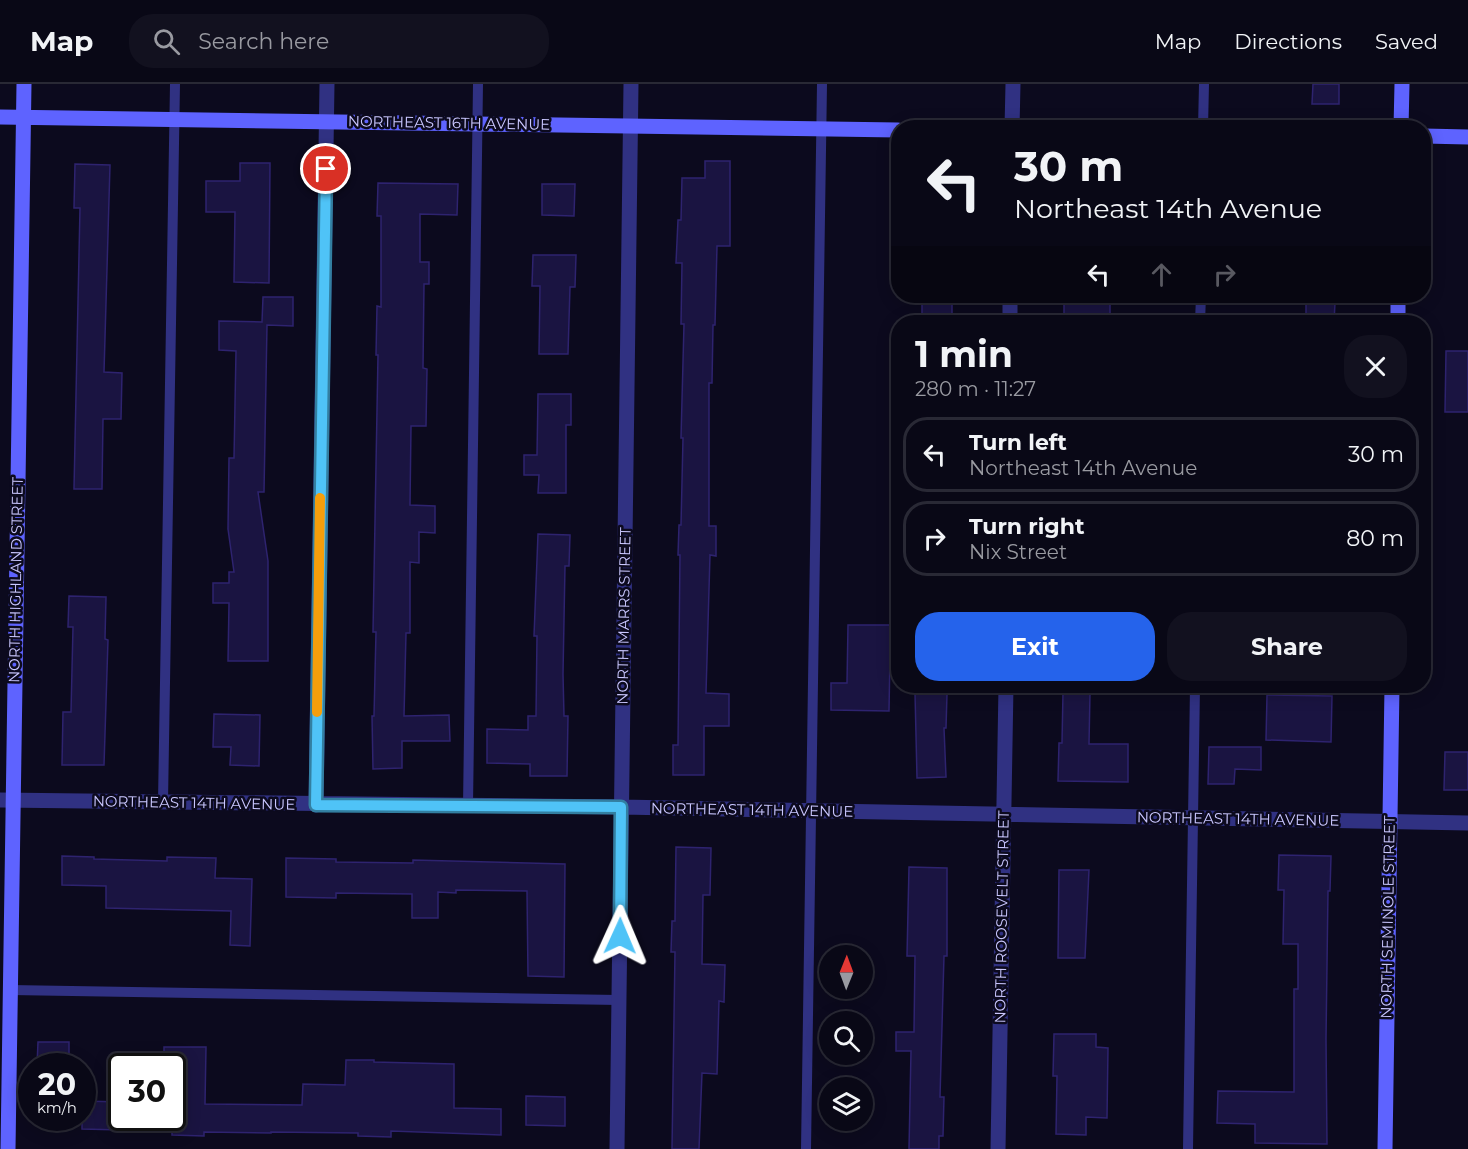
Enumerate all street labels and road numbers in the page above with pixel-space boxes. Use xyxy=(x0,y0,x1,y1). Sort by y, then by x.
street label: NORTHEAST 16TH AVENUE xyxy=(348,111,550,134)
street label: NORTH HIGHLAND STREET xyxy=(4,476,27,683)
street label: NORTH MARRS STREET xyxy=(612,527,635,705)
street label: NORTHEAST 14TH AVENUE xyxy=(93,791,295,814)
street label: NORTHEAST 14TH AVENUE xyxy=(651,798,853,821)
street label: NORTHEAST 14TH AVENUE xyxy=(1137,807,1339,830)
street label: NORTH ROOSEVELT STREET xyxy=(990,810,1013,1024)
street label: NORTH SEMINOLE STREET xyxy=(1376,815,1399,1019)

